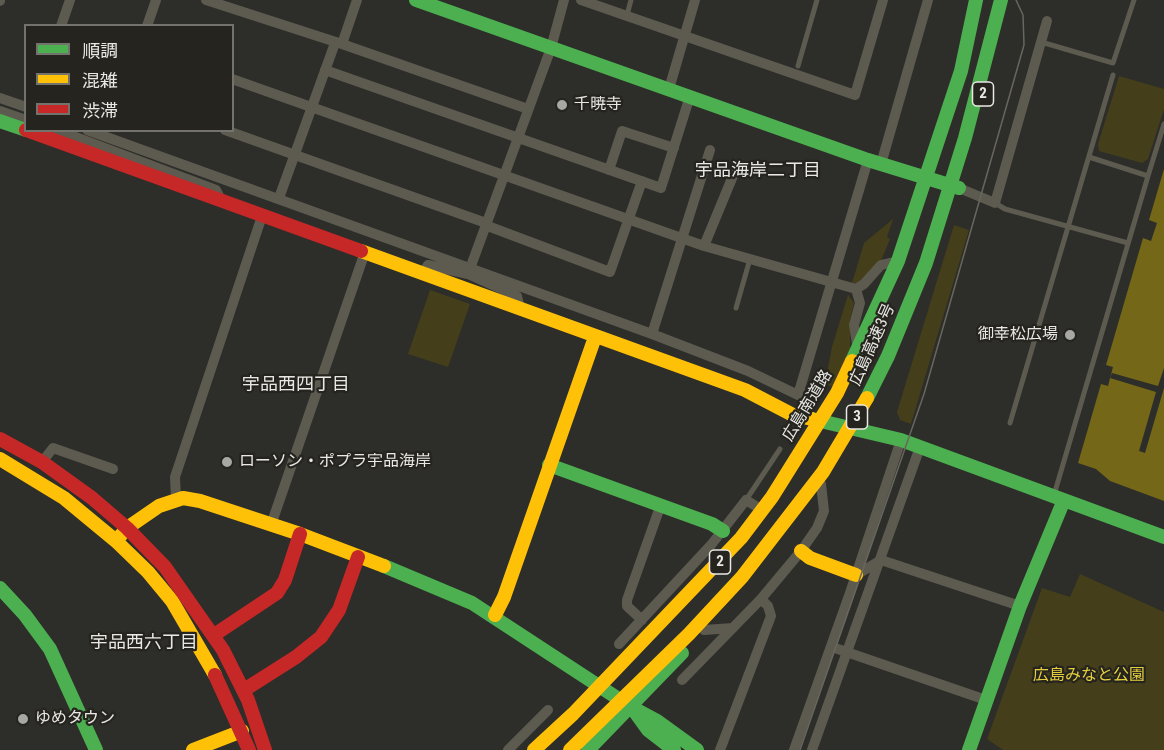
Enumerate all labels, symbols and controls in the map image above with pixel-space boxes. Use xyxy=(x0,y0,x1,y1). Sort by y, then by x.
legend xyxy=(24,24,234,132)
text: 順調 xyxy=(82,40,118,61)
text: 混雑 xyxy=(82,70,118,91)
road number: 2 xyxy=(972,82,994,106)
place label: 千暁寺 xyxy=(574,95,622,115)
marker: 千暁寺 xyxy=(555,98,569,112)
text: 渋滞 xyxy=(82,100,118,121)
district label: 宇品海岸二丁目 xyxy=(695,160,821,182)
street label: 広島高速3号 xyxy=(846,301,900,389)
place label: 御幸松広場 xyxy=(978,325,1058,345)
marker: 御幸松広場 xyxy=(1063,328,1077,342)
street label: 広島南道路 xyxy=(779,367,837,445)
district label: 宇品西四丁目 xyxy=(242,374,350,396)
road number: 3 xyxy=(846,405,868,429)
place label: ローソン・ポプラ宇品海岸 xyxy=(239,452,431,472)
marker: ローソン・ポプラ宇品海岸 xyxy=(220,455,234,469)
road number: 2 xyxy=(710,550,730,574)
district label: 宇品西六丁目 xyxy=(90,632,198,654)
park label: 広島みなと公園 xyxy=(1033,666,1145,686)
place label: ゆめタウン xyxy=(35,709,115,729)
marker: ゆめタウン xyxy=(16,712,30,726)

